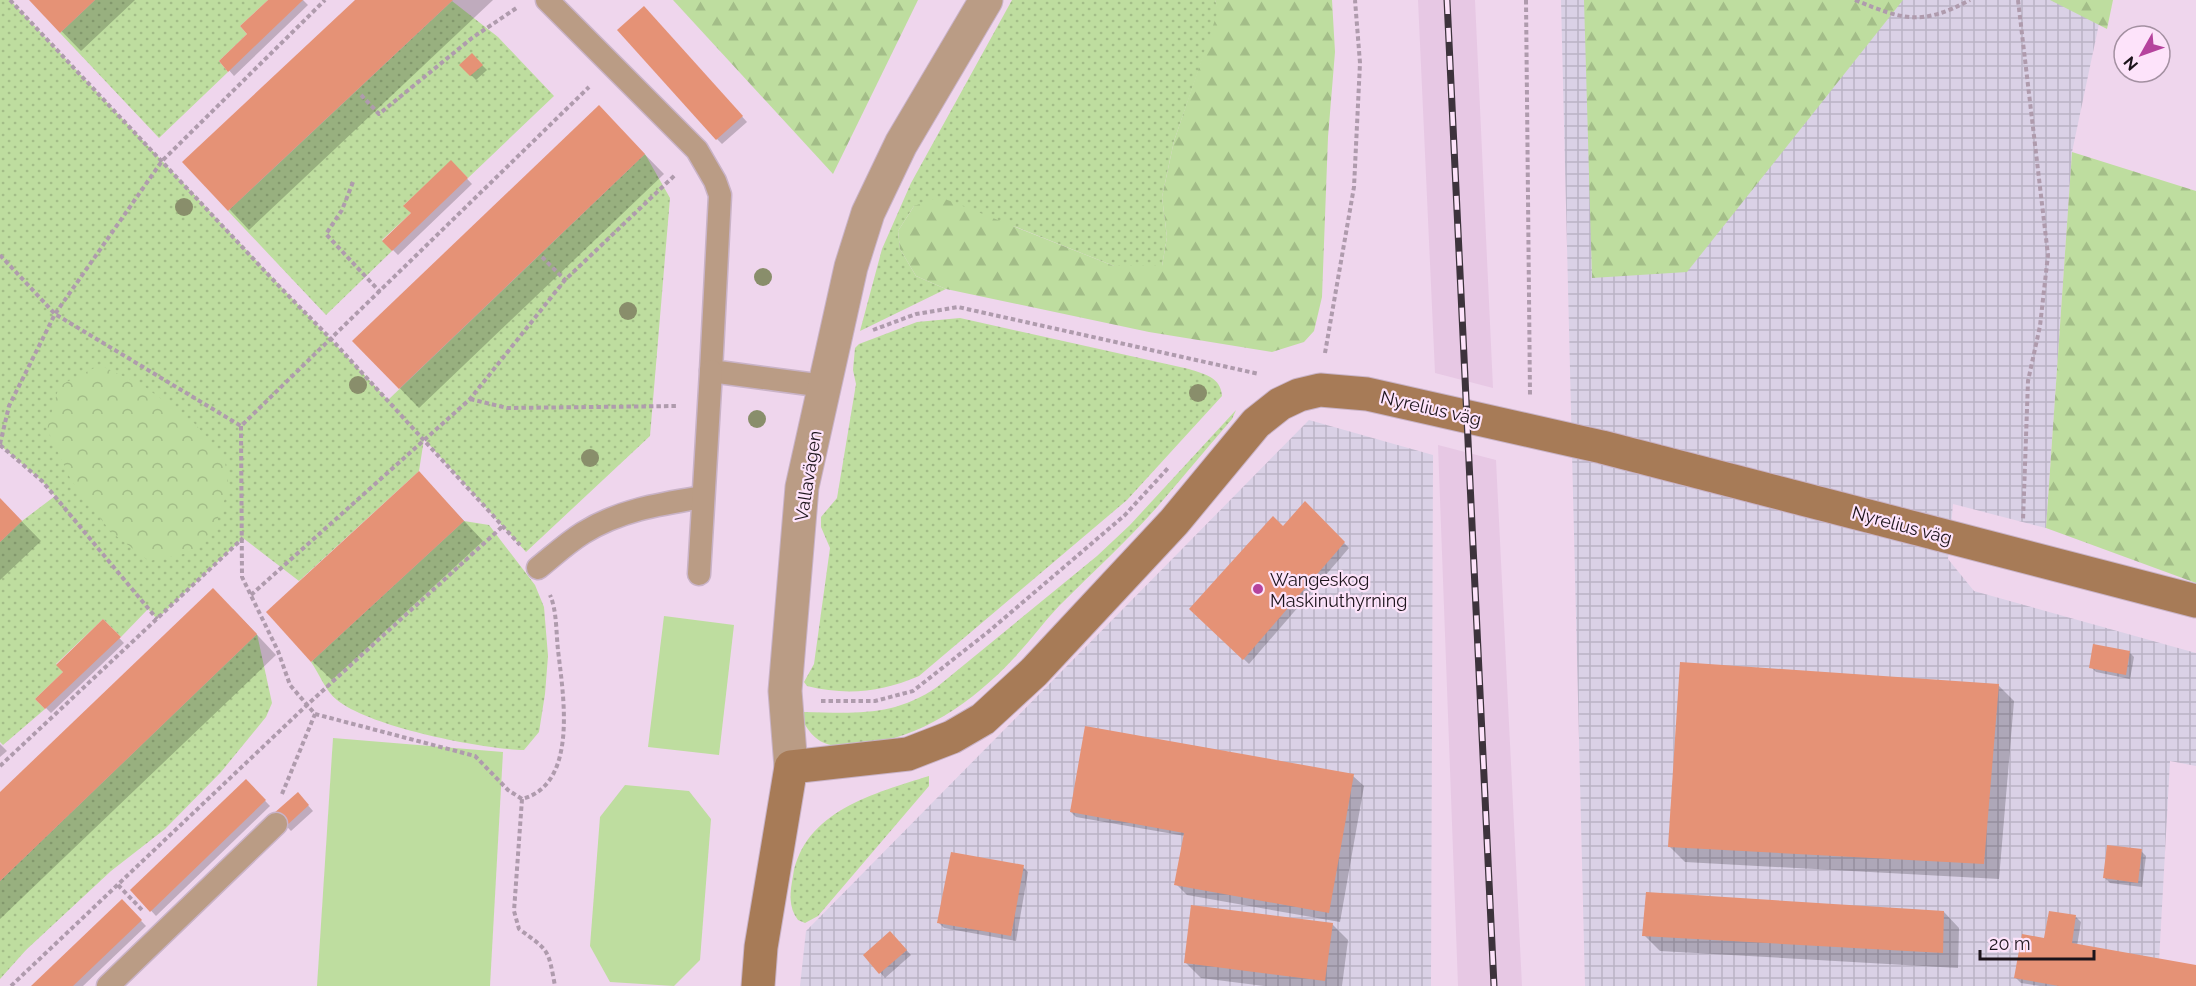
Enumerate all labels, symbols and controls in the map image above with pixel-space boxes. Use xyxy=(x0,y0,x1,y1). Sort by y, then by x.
north arrow xyxy=(2112,24,2172,84)
text: N xyxy=(2120,53,2142,74)
street label: Nyrelius väg xyxy=(1379,386,1483,430)
street label: Vallavägen xyxy=(790,429,826,523)
street label: Nyrelius väg xyxy=(1850,502,1954,548)
place label: Wangeskog Maskinuthyrning xyxy=(1270,569,1407,611)
marker: Wangeskog Maskinuthyrning xyxy=(1251,582,1265,596)
scale bar xyxy=(1980,923,2094,961)
text: 20 m xyxy=(1989,933,2031,954)

